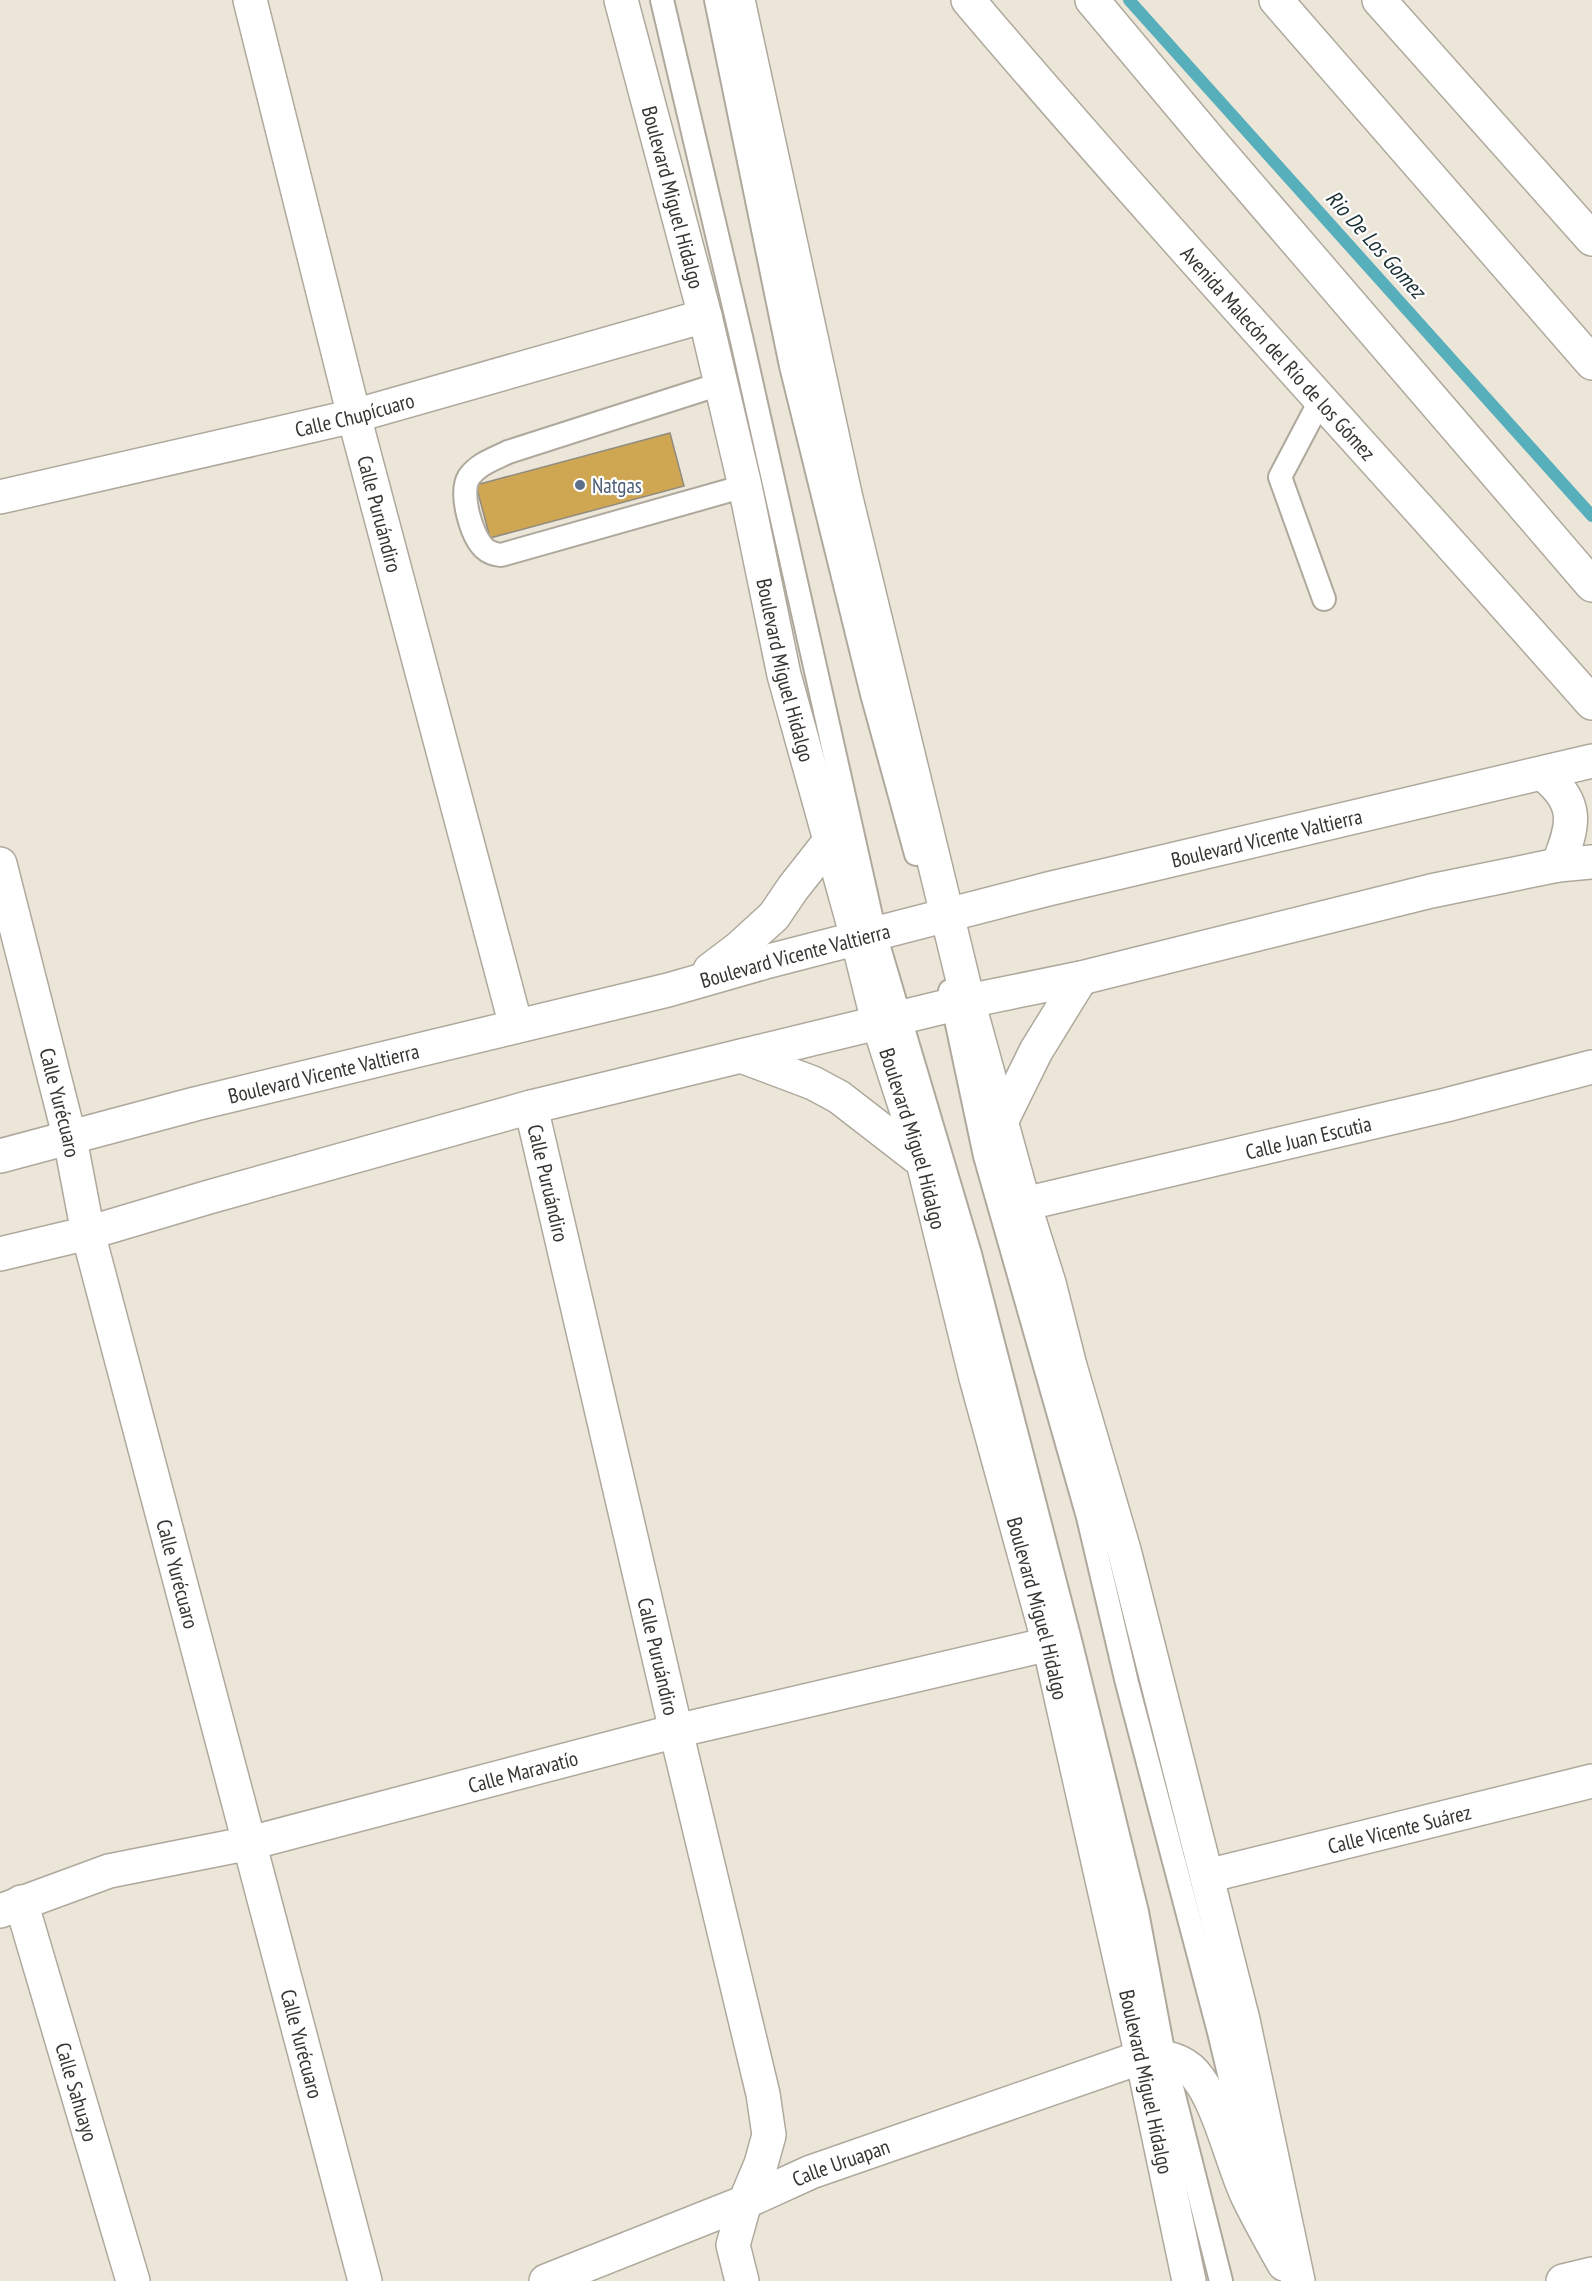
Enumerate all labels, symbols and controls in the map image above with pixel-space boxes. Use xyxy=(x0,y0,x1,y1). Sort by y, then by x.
street label: Boulevard Miguel Hidalgo xyxy=(636,103,711,291)
water label: Rio De Los Gomez xyxy=(1320,184,1433,305)
street label: Avenida Malecón del Río de los Gómez xyxy=(1175,240,1382,466)
street label: Calle Chupícuaro xyxy=(292,386,417,443)
street label: Calle Puruándiro xyxy=(352,452,408,575)
place label: Natgas xyxy=(592,472,642,499)
marker: Natgas xyxy=(573,478,587,492)
street label: Boulevard Miguel Hidalgo xyxy=(751,576,821,765)
street label: Boulevard Vicente Valtierra xyxy=(1168,802,1365,873)
street label: Boulevard Vicente Valtierra xyxy=(697,917,893,994)
street label: Boulevard Vicente Valtierra xyxy=(225,1037,422,1109)
street label: Boulevard Miguel Hidalgo xyxy=(874,1044,952,1232)
street label: Calle Yurécuaro xyxy=(34,1045,87,1159)
street label: Calle Juan Escutia xyxy=(1243,1109,1374,1165)
street label: Calle Puruándiro xyxy=(522,1122,575,1244)
street label: Boulevard Miguel Hidalgo xyxy=(1001,1514,1075,1702)
street label: Calle Yurécuaro xyxy=(151,1516,205,1631)
street label: Calle Puruándiro xyxy=(632,1595,685,1718)
street label: Calle Maravatío xyxy=(465,1744,581,1799)
street label: Calle Vicente Suárez xyxy=(1325,1798,1474,1859)
street label: Calle Yurécuaro xyxy=(275,1986,330,2101)
street label: Boulevard Miguel Hidalgo xyxy=(1114,1987,1180,2176)
street label: Calle Sahuayo xyxy=(50,2039,104,2145)
street label: Calle Uruapan xyxy=(788,2132,893,2192)

